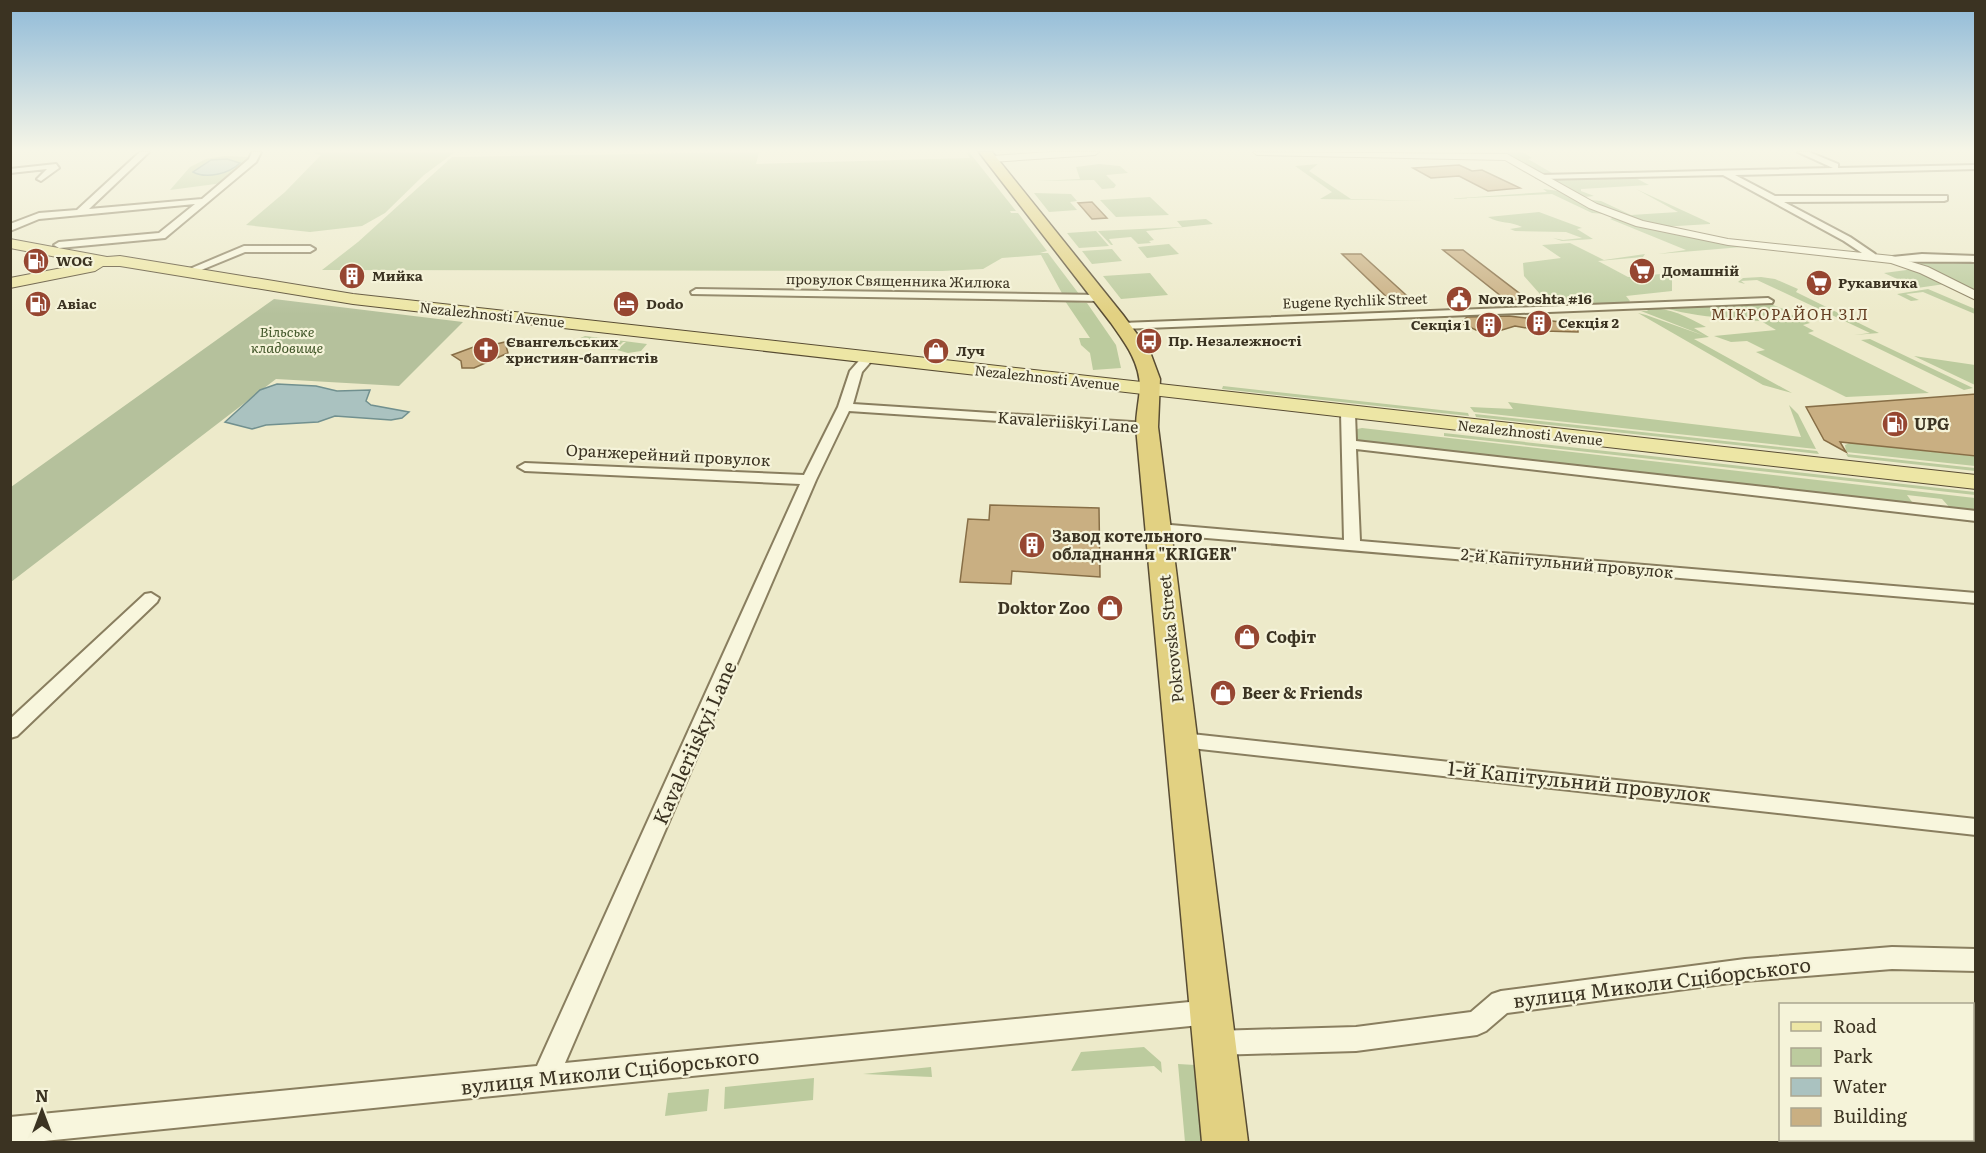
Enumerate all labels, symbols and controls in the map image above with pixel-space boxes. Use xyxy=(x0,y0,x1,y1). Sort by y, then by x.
fuel station icon: WOG xyxy=(21,246,51,276)
place label: WOG xyxy=(56,250,93,270)
supermarket icon: Домашній xyxy=(1627,256,1657,286)
place label: Домашній xyxy=(1662,260,1739,280)
building icon: Мийка xyxy=(337,261,367,291)
place label: Мийка xyxy=(372,265,424,285)
street label: провулок Священника Жилюка xyxy=(786,268,1011,292)
supermarket icon: Рукавичка xyxy=(1804,268,1834,298)
place label: Рукавичка xyxy=(1838,272,1918,292)
public building icon: Nova Poshta #16 xyxy=(1444,284,1474,314)
street label: Eugene Rychlik Street xyxy=(1282,287,1428,313)
place label: Nova Poshta #16 xyxy=(1478,288,1592,308)
fuel station icon: Авіас xyxy=(23,289,53,319)
hotel icon: Dodo xyxy=(611,289,641,319)
place label: Авіас xyxy=(57,293,97,313)
place label: Dodo xyxy=(646,293,684,313)
street label: Nezalezhnosti Avenue xyxy=(419,296,566,332)
district label: МІКРОРАЙОН ЗІЛ xyxy=(1711,302,1869,325)
building icon: Секція 2 xyxy=(1524,308,1554,338)
building icon: Секція 1 xyxy=(1474,310,1504,340)
place label: Секція 2 xyxy=(1558,312,1619,332)
place label: Секція 1 xyxy=(1411,314,1470,334)
park label: Вільське кладовище xyxy=(251,321,323,357)
bus stop icon: Пр. Незалежності xyxy=(1134,326,1164,356)
place label: Пр. Незалежності xyxy=(1168,330,1302,350)
place label: Євангельських християн-баптистів xyxy=(506,331,658,367)
church icon: Євангельських християн-баптистів xyxy=(471,335,501,365)
shop icon: Луч xyxy=(921,336,951,366)
place label: Луч xyxy=(956,340,985,360)
street label: Nezalezhnosti Avenue xyxy=(974,359,1121,395)
street label: Kavaleriiskyi Lane xyxy=(997,404,1139,438)
fuel station icon: UPG xyxy=(1880,409,1910,439)
place label: UPG xyxy=(1914,411,1949,435)
street label: Nezalezhnosti Avenue xyxy=(1457,414,1604,450)
street label: Оранжерейний провулок xyxy=(565,437,771,471)
place label: Завод котельного обладнання "KRIGER" xyxy=(1052,523,1237,565)
building icon: Завод котельного обладнання "KRIGER" xyxy=(1017,530,1047,560)
street label: 2-й Капітульний провулок xyxy=(1460,541,1675,583)
street label: Pokrovska Street xyxy=(1151,573,1189,704)
shop icon: Doktor Zoo xyxy=(1095,593,1125,623)
place label: Doktor Zoo xyxy=(998,595,1090,619)
shop icon: Софіт xyxy=(1232,622,1262,652)
place label: Софіт xyxy=(1266,624,1316,648)
street label: Kavaleriiskyi Lane xyxy=(644,655,743,829)
shop icon: Beer & Friends xyxy=(1208,678,1238,708)
place label: Beer & Friends xyxy=(1242,680,1362,704)
street label: 1-й Капітульний провулок xyxy=(1446,751,1712,809)
street label: вулиця Миколи Сціборського xyxy=(1511,948,1812,1014)
legend xyxy=(1779,1003,1974,1141)
text: Road xyxy=(1833,1012,1877,1039)
street label: вулиця Миколи Сціборського xyxy=(459,1039,760,1101)
text: Park xyxy=(1833,1042,1874,1069)
text: Water xyxy=(1833,1072,1887,1099)
north arrow xyxy=(12,1081,72,1141)
text: N xyxy=(35,1083,49,1107)
text: Building xyxy=(1833,1102,1908,1129)

